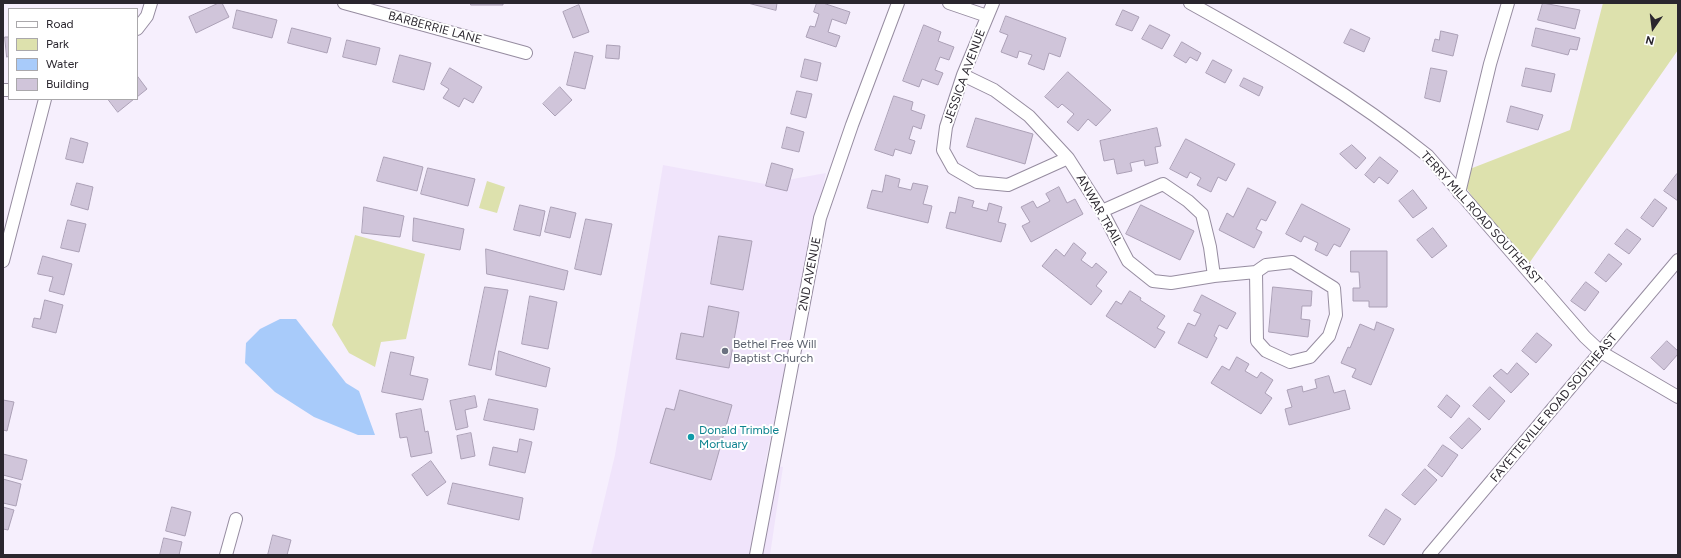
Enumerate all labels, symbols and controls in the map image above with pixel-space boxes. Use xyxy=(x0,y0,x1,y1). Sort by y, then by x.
legend xyxy=(8,8,138,100)
north arrow xyxy=(1633,8,1673,48)
street label: BARBERRIE LANE xyxy=(387,9,483,47)
text: Road xyxy=(46,17,74,31)
street label: JESSICA AVENUE xyxy=(941,27,989,125)
text: N xyxy=(1644,33,1656,47)
text: Park xyxy=(46,37,69,51)
text: Water xyxy=(46,57,78,71)
text: Building xyxy=(46,77,89,91)
street label: TERRY MILL ROAD SOUTHEAST xyxy=(1417,149,1545,287)
street label: ANWAR TRAIL xyxy=(1073,172,1125,248)
street label: 2ND AVENUE xyxy=(796,236,824,312)
street label: FAYETTEVILLE ROAD SOUTHEAST xyxy=(1488,331,1620,485)
place label: Bethel Free Will Baptist Church xyxy=(733,337,816,365)
marker: Bethel Free Will Baptist Church xyxy=(720,346,730,356)
place label: Donald Trimble Mortuary xyxy=(699,423,779,451)
marker: Donald Trimble Mortuary xyxy=(686,432,696,442)

